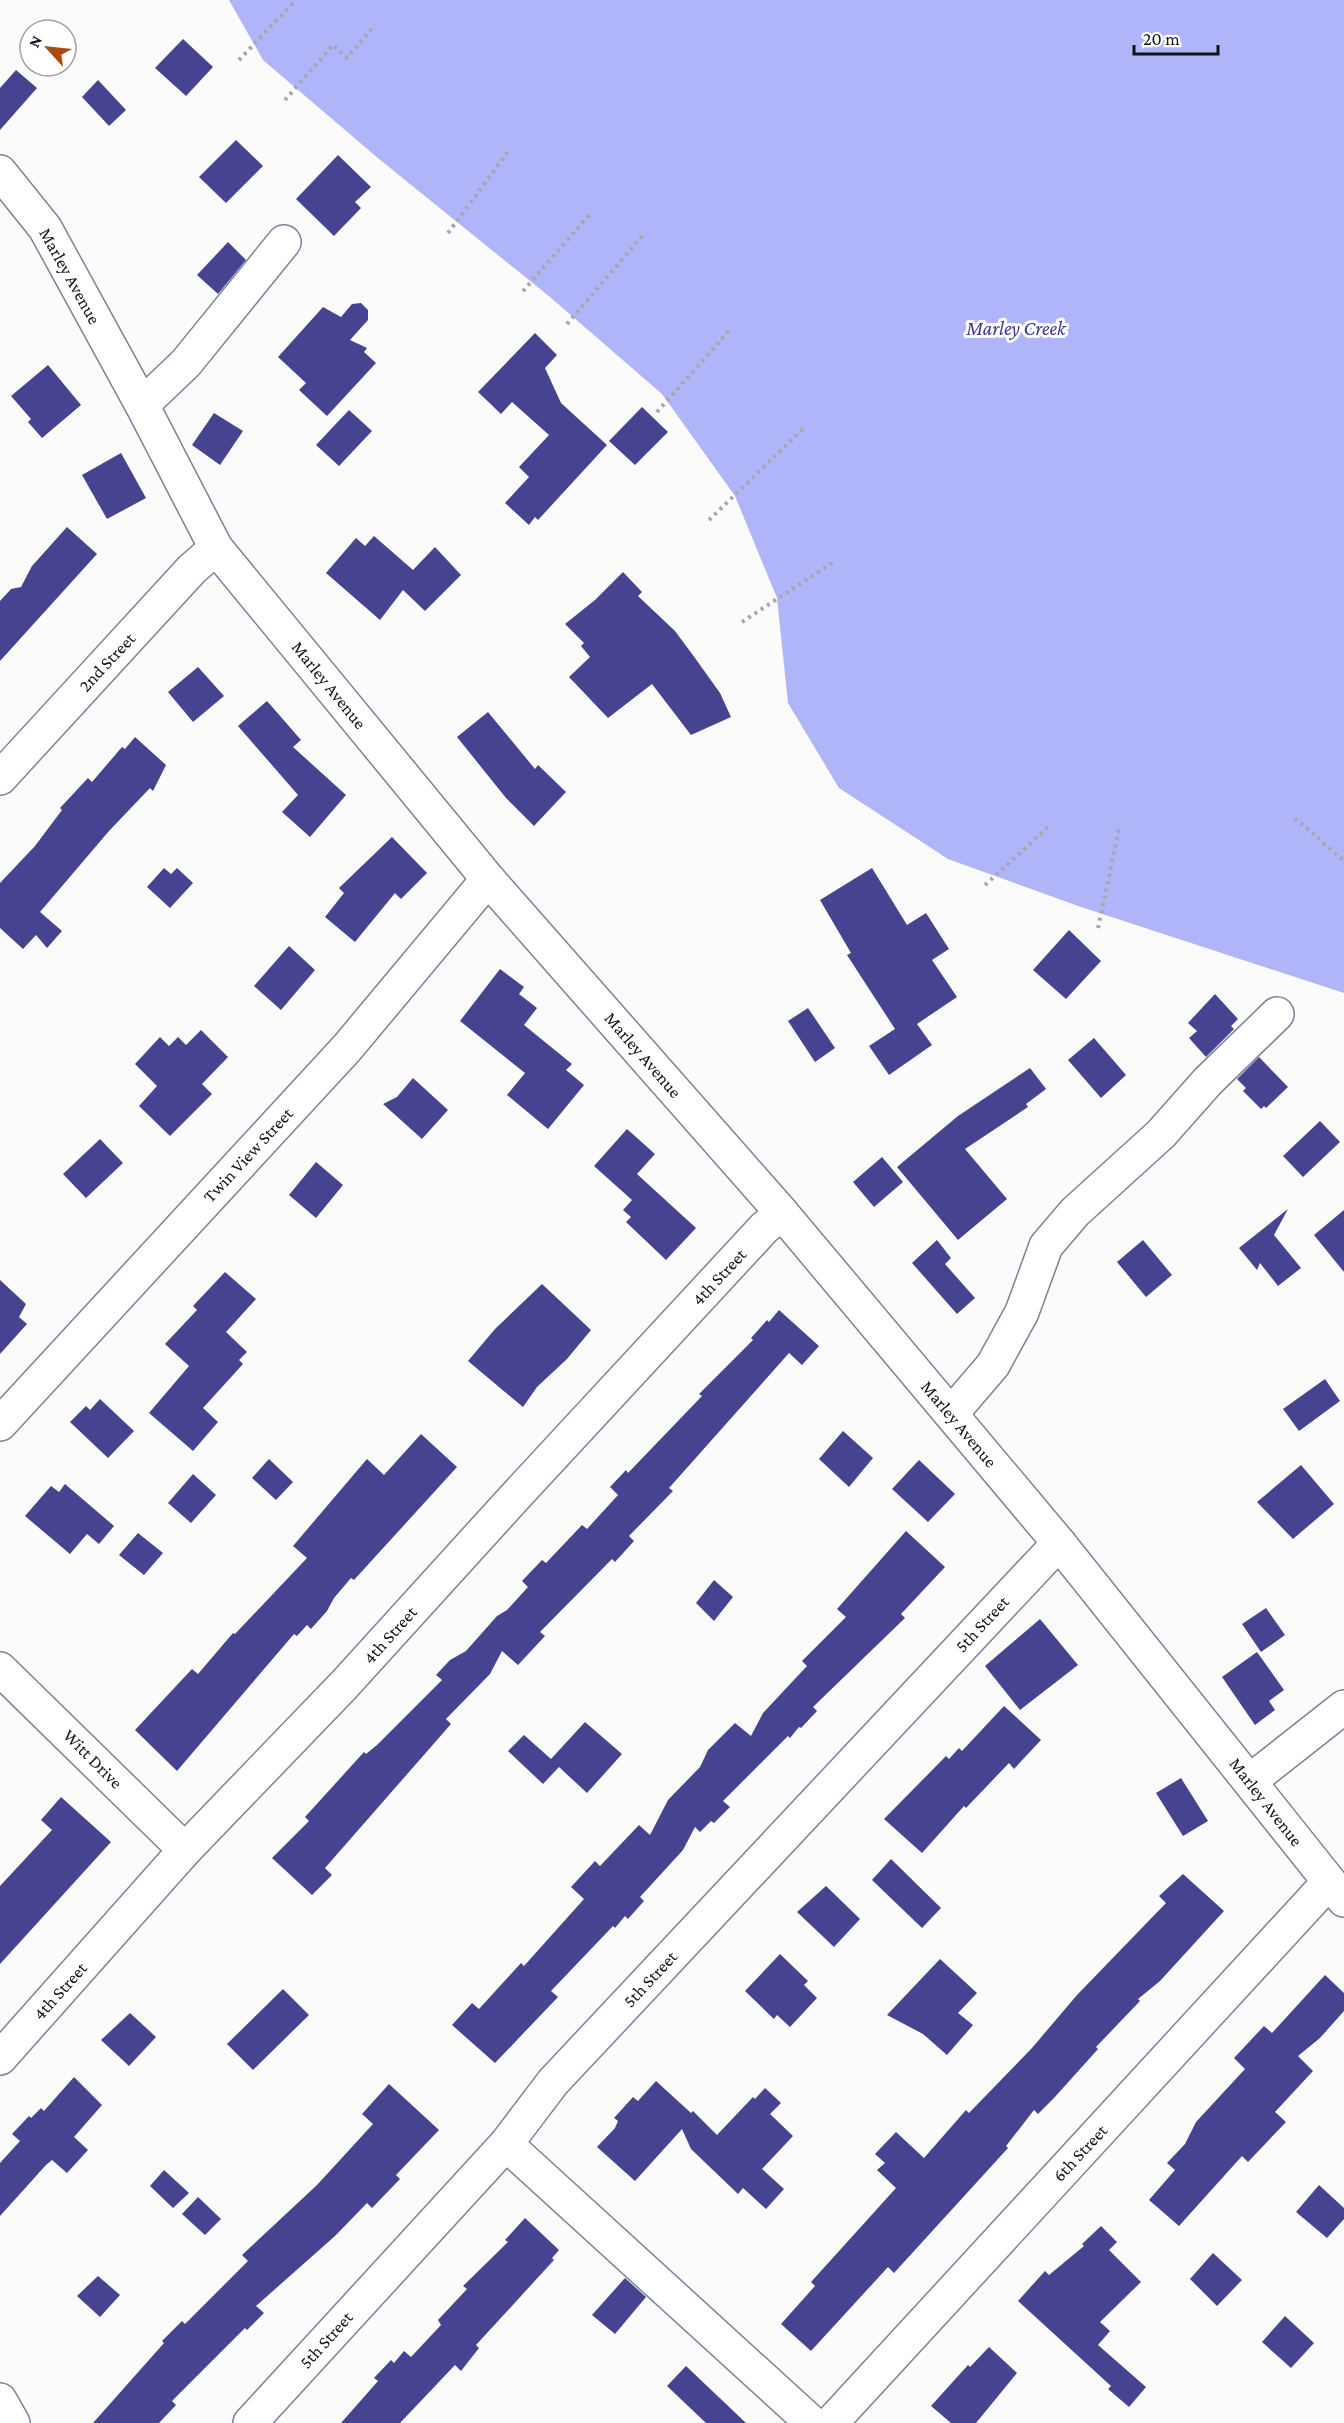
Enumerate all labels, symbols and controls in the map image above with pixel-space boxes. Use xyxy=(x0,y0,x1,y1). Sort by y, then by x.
north arrow xyxy=(18,18,78,78)
scale bar xyxy=(1134,18,1218,56)
text: 20 m xyxy=(1143,29,1180,49)
text: N xyxy=(25,33,45,50)
street label: Marley Avenue xyxy=(35,224,105,328)
water label: Marley Creek xyxy=(965,317,1067,340)
street label: 2nd Street xyxy=(75,628,140,696)
street label: Marley Avenue xyxy=(288,637,370,733)
street label: Marley Avenue xyxy=(600,1008,686,1102)
street label: Twin View Street xyxy=(199,1103,298,1206)
street label: 4th Street xyxy=(688,1244,751,1310)
street label: Marley Avenue xyxy=(917,1377,1001,1471)
street label: 5th Street xyxy=(951,1591,1014,1656)
street label: 4th Street xyxy=(359,1601,422,1668)
street label: Witt Drive xyxy=(59,1725,127,1793)
street label: Marley Avenue xyxy=(1225,1754,1307,1850)
street label: 5th Street xyxy=(619,1946,682,2011)
street label: 4th Street xyxy=(29,1957,92,2024)
street label: 6th Street xyxy=(1049,2120,1112,2186)
street label: 5th Street xyxy=(295,2307,357,2373)

